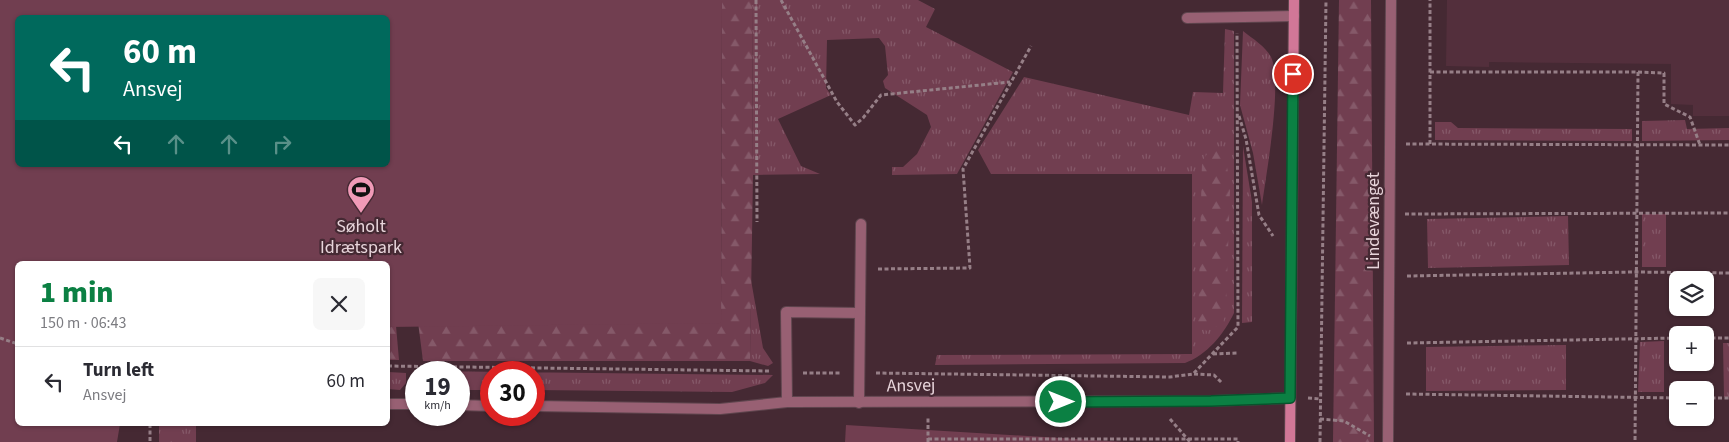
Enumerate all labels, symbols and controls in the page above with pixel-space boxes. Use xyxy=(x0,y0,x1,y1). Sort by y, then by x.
text: 60 m xyxy=(123,27,197,77)
icon: left xyxy=(40,35,105,100)
pin xyxy=(1272,53,1314,95)
icon: arrive xyxy=(1279,60,1307,88)
text: Ansvej xyxy=(123,73,183,105)
icon: left xyxy=(109,130,137,158)
icon: ahead xyxy=(162,130,190,158)
icon: ahead xyxy=(215,130,243,158)
icon: right xyxy=(268,130,296,158)
street label: Lindevænget xyxy=(1361,172,1386,270)
sports icon: Søholt Idrætspark xyxy=(346,175,376,214)
place label: Søholt Idrætspark xyxy=(320,214,402,260)
text: 1 min xyxy=(40,271,114,314)
map controls xyxy=(1669,271,1714,426)
button: layers xyxy=(1669,271,1714,316)
button: close xyxy=(313,278,365,330)
text: 150 m · 06:43 xyxy=(40,312,127,334)
button: + xyxy=(1669,326,1714,371)
text: Turn left xyxy=(83,357,154,384)
speed limit sign: 30 xyxy=(480,361,545,426)
icon: left xyxy=(40,368,68,396)
text: 60 m xyxy=(327,368,365,395)
text: 19 xyxy=(424,369,451,405)
street label: Ansvej xyxy=(886,373,936,398)
position arrow xyxy=(1034,375,1086,427)
button: − xyxy=(1669,381,1714,426)
text: Ansvej xyxy=(83,384,126,406)
text: km/h xyxy=(424,397,451,414)

